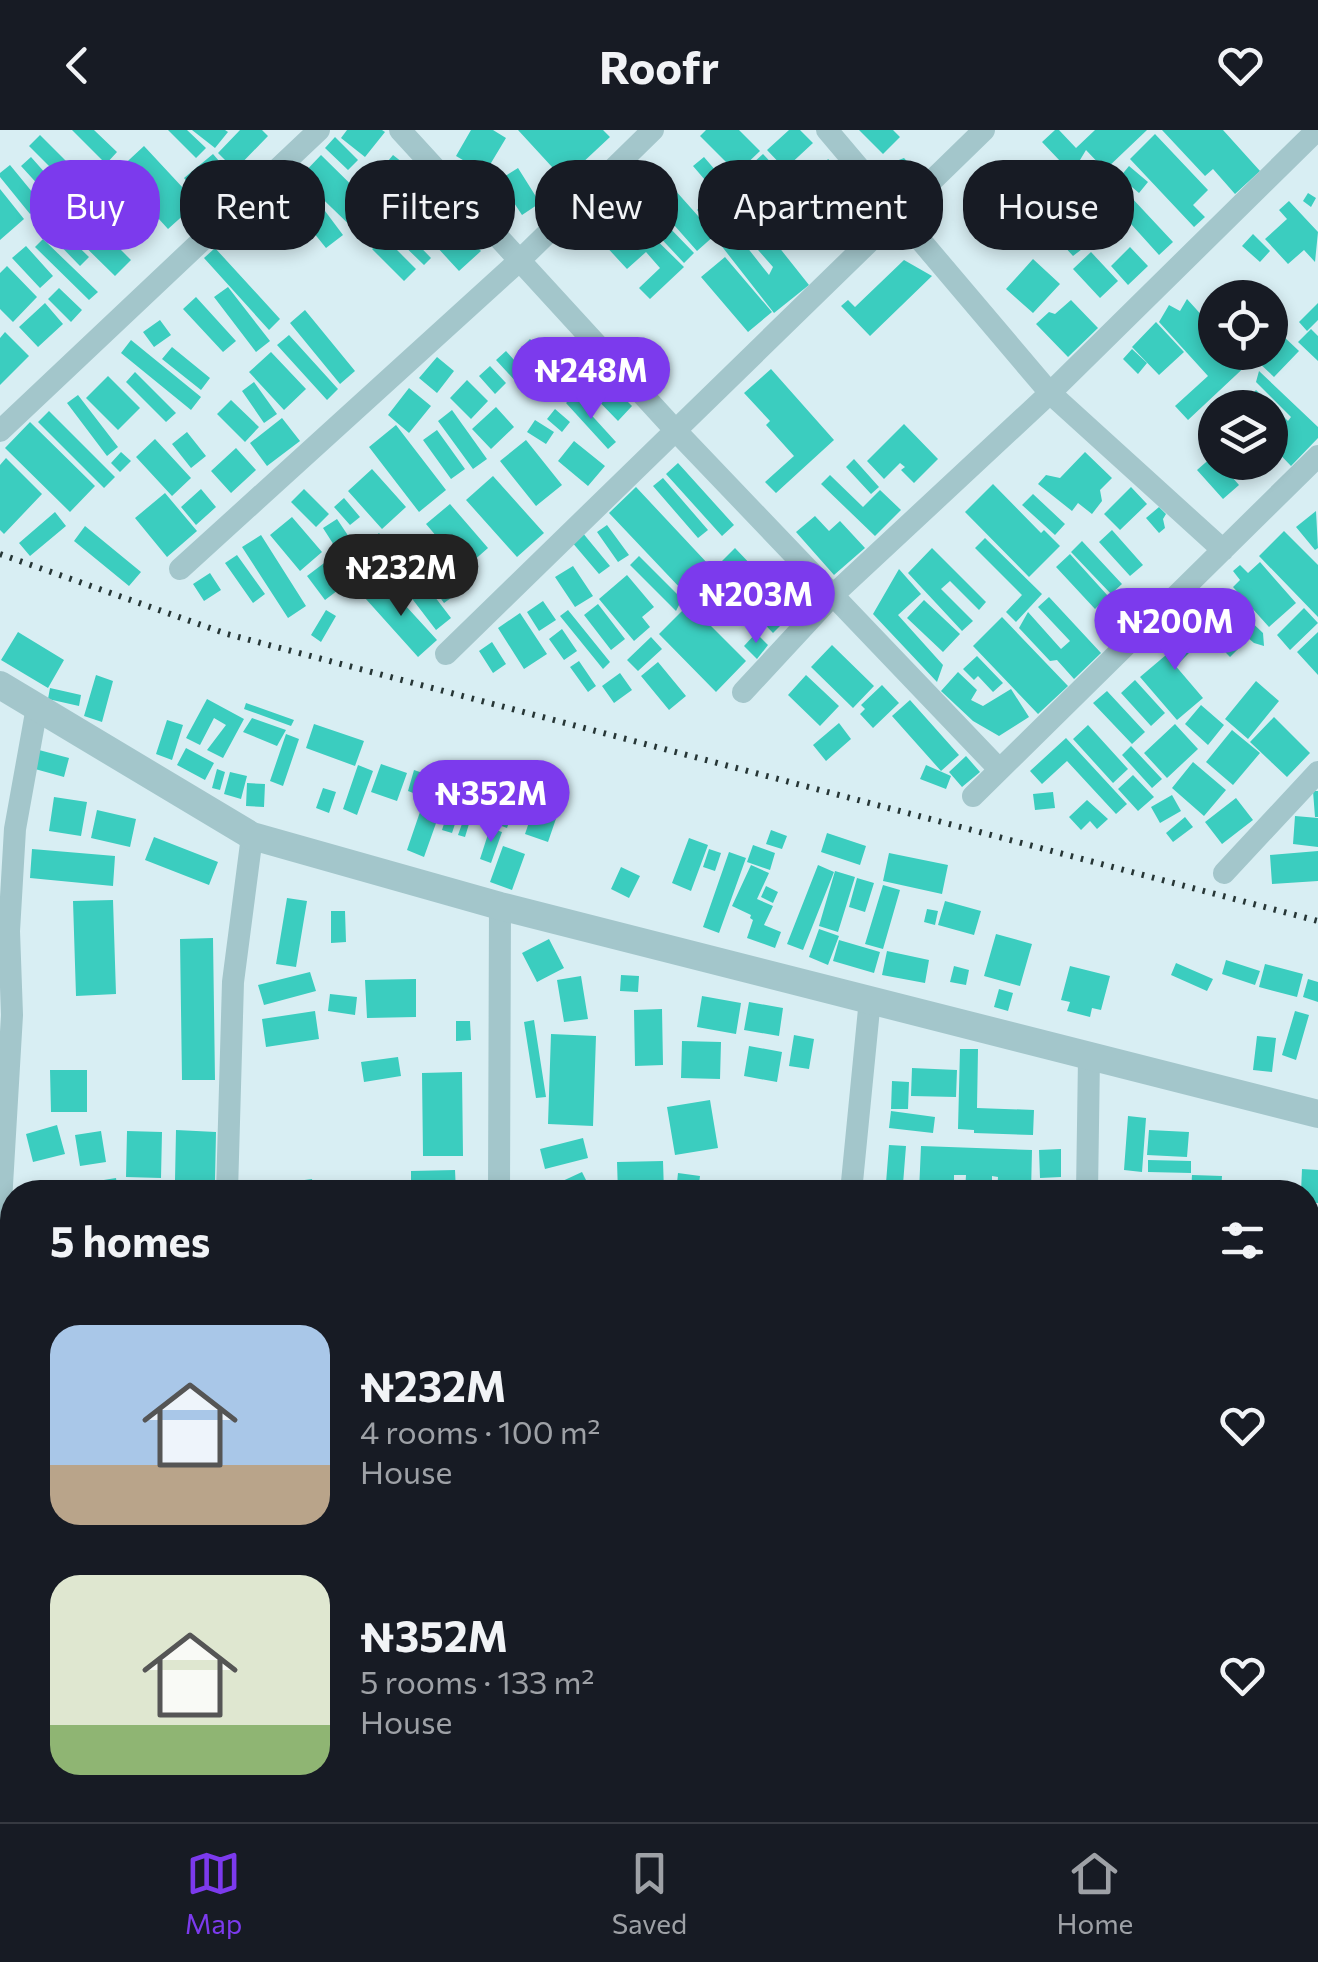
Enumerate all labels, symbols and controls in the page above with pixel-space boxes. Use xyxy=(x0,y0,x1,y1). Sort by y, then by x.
icon: back xyxy=(50,38,105,93)
text: Roofr xyxy=(599,38,719,93)
icon: heart xyxy=(1213,38,1268,93)
chip: Buy xyxy=(30,160,160,250)
chip: Rent xyxy=(180,160,325,250)
chip: Filters xyxy=(345,160,515,250)
chip: New xyxy=(535,160,678,250)
chip: Apartment xyxy=(698,160,943,250)
chip: House xyxy=(963,160,1134,250)
map controls xyxy=(1198,280,1288,480)
button: locate xyxy=(1198,280,1288,370)
pin: ₦248M xyxy=(521,337,661,422)
text: ₦248M xyxy=(534,349,648,389)
button: layers xyxy=(1198,390,1288,480)
pin: ₦232M xyxy=(331,534,471,619)
text: ₦232M xyxy=(345,546,457,586)
pin: ₦203M xyxy=(686,561,826,646)
text: ₦203M xyxy=(699,573,813,613)
pin: ₦200M xyxy=(1105,588,1245,673)
text: ₦200M xyxy=(1116,600,1234,640)
pin: ₦352M xyxy=(421,760,561,845)
text: ₦352M xyxy=(435,772,547,812)
icon: filters xyxy=(1215,1213,1270,1268)
text: 5 homes xyxy=(50,1214,210,1266)
text: ₦232M xyxy=(360,1359,506,1411)
icon: home xyxy=(130,1365,250,1485)
icon: heart xyxy=(1215,1398,1270,1453)
text: 4 rooms · 100 m² xyxy=(360,1411,600,1451)
text: House xyxy=(360,1451,452,1491)
text: ₦352M xyxy=(360,1609,508,1661)
icon: home xyxy=(130,1615,250,1735)
icon: heart xyxy=(1215,1648,1270,1703)
text: 5 rooms · 133 m² xyxy=(360,1661,594,1701)
text: House xyxy=(360,1701,452,1741)
tab: Map xyxy=(185,1846,242,1940)
tab: Saved xyxy=(612,1846,687,1940)
tab: Home xyxy=(1056,1846,1133,1940)

